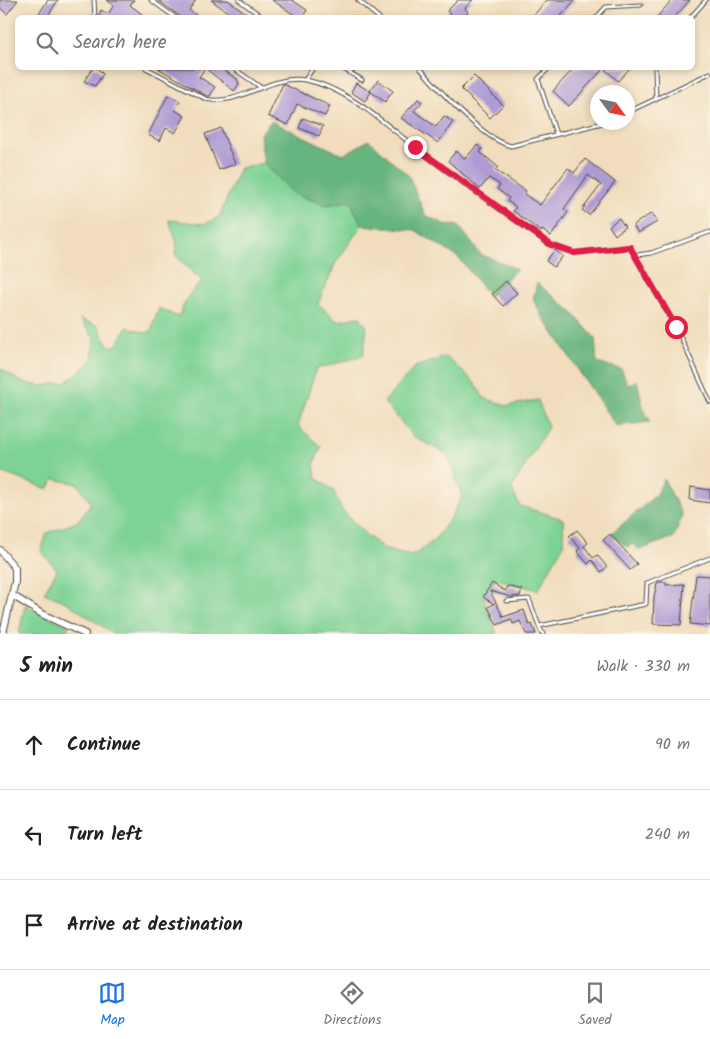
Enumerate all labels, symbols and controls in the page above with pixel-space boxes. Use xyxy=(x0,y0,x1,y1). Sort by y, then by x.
search box xyxy=(15,15,695,70)
text: Search here xyxy=(73,28,167,58)
icon: search xyxy=(33,29,61,57)
north arrow xyxy=(590,85,635,130)
route end xyxy=(404,136,427,159)
route start xyxy=(665,316,688,339)
text: 5 min xyxy=(20,650,73,683)
text: Walk · 330 m xyxy=(597,654,690,679)
text: Continue xyxy=(67,730,140,760)
icon: ahead xyxy=(20,731,48,759)
text: 90 m xyxy=(655,732,690,757)
text: Turn left xyxy=(67,820,142,850)
icon: left xyxy=(20,821,48,849)
text: 240 m xyxy=(645,822,690,847)
text: Arrive at destination xyxy=(67,910,243,940)
icon: arrive xyxy=(20,911,48,939)
tab: Map xyxy=(98,979,126,1031)
tab: Directions xyxy=(323,979,381,1031)
tab: Saved xyxy=(578,979,612,1031)

